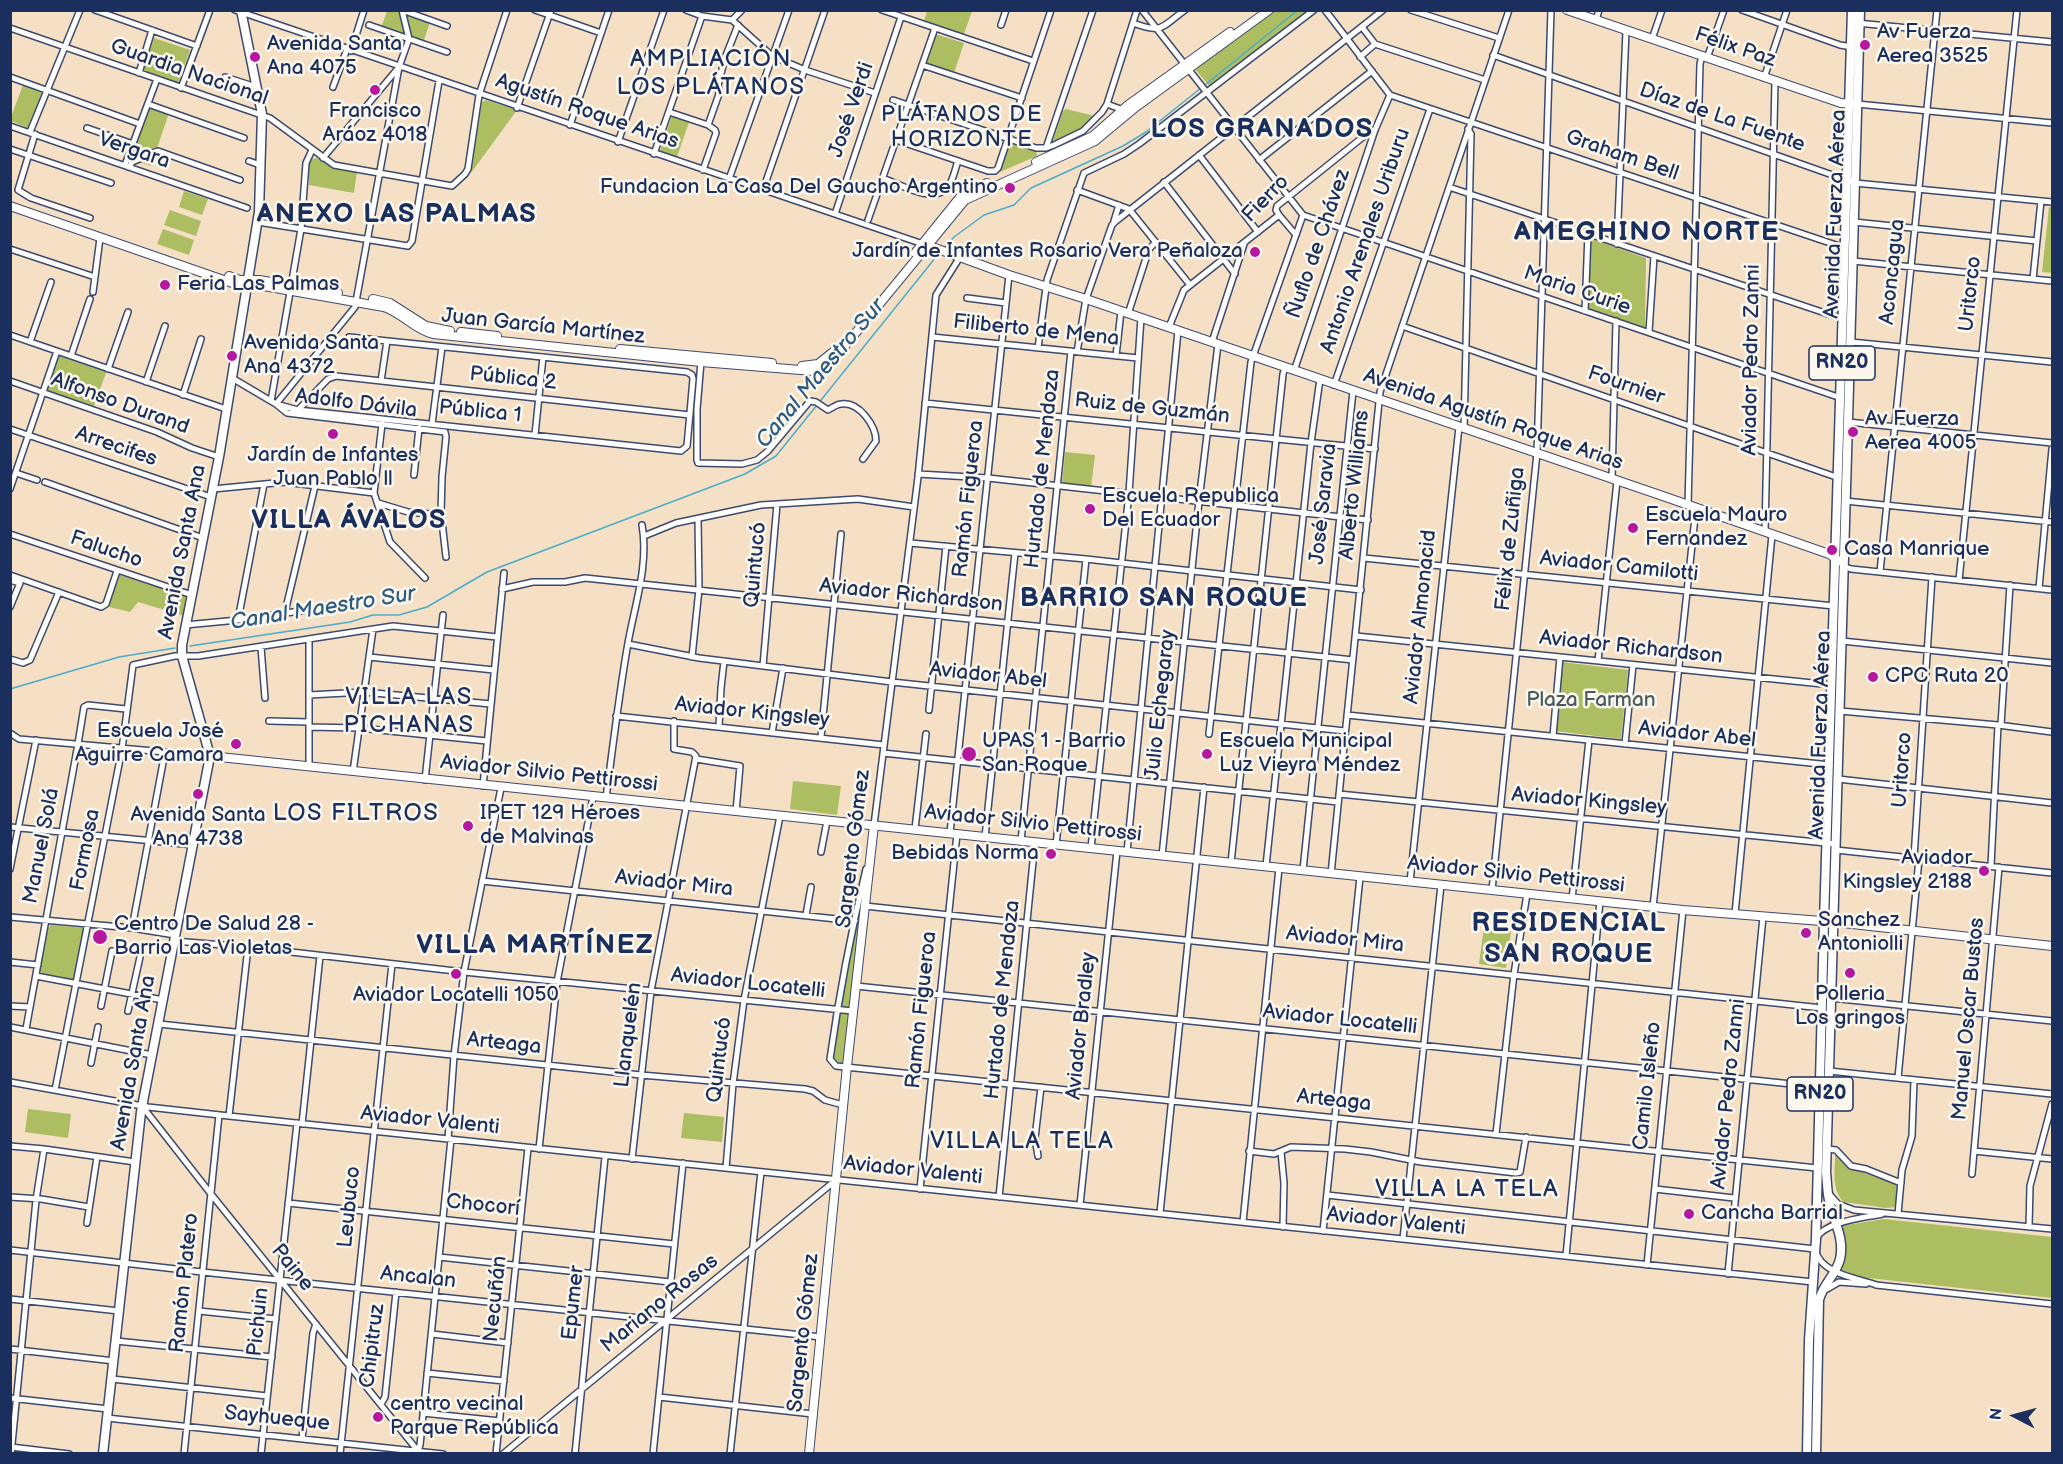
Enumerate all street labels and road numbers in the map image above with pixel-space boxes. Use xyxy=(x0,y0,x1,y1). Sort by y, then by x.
street label: Félix Paz xyxy=(1691,22,1779,74)
street label: Guardia Nacional xyxy=(107,34,271,112)
street label: José Verdi xyxy=(824,59,880,161)
street label: Agustín Roque Arias xyxy=(492,69,682,155)
street label: Díaz de La Fuente xyxy=(1636,78,1808,158)
street label: Avenida Fuerza Aérea xyxy=(1820,109,1852,319)
street label: Antonio Arenales Uriburu xyxy=(1316,125,1416,357)
street label: Graham Bell xyxy=(1562,125,1682,187)
street label: Vergara xyxy=(95,127,173,175)
street label: Ñuflo de Chávez xyxy=(1282,166,1356,322)
street label: Fierro xyxy=(1237,170,1295,228)
street label: Aconcagua xyxy=(1875,218,1911,326)
street label: Uritorco xyxy=(1955,255,1987,333)
street label: Maria Curie xyxy=(1520,261,1634,321)
street label: Aviador Pedro Zanni xyxy=(1738,264,1766,456)
street label: Juan García Martínez xyxy=(440,304,646,350)
street label: Filiberto de Mena xyxy=(952,310,1120,352)
road number: RN20 xyxy=(1809,346,1875,380)
street label: Fournier xyxy=(1584,361,1668,411)
street label: Pública 2 xyxy=(468,362,558,396)
street label: Avenida Agustín Roque Arias xyxy=(1360,364,1626,476)
street label: Alfonso Durand xyxy=(48,367,192,441)
street label: Hurtado de Mendoza xyxy=(1020,368,1066,570)
street label: Adolfo Dávila xyxy=(294,384,418,424)
street label: Ruiz de Guzmán xyxy=(1073,388,1231,430)
street label: Pública 1 xyxy=(437,395,523,429)
street label: Alberto Williams xyxy=(1335,409,1375,561)
street label: Ramón Figueroa xyxy=(948,419,990,579)
street label: Arrecifes xyxy=(72,421,160,473)
street label: José Saravia xyxy=(1305,442,1343,566)
street label: Avenida Santa Ana xyxy=(154,463,212,641)
street label: Félix de Zuñiga xyxy=(1491,466,1531,612)
street label: Quintucó xyxy=(740,521,772,609)
street label: Falucho xyxy=(67,526,145,574)
street label: Aviador Almonacid xyxy=(1399,529,1443,705)
street label: Aviador Camilotti xyxy=(1538,546,1700,588)
street label: Aviador Richardson xyxy=(818,574,1004,618)
street label: Aviador Richardson xyxy=(1538,626,1724,670)
street label: Julio Echegaray xyxy=(1141,628,1181,782)
street label: Avenida Fuerza Aérea xyxy=(1805,630,1837,840)
street label: Aviador Abel xyxy=(928,657,1048,695)
street label: Aviador Kingsley xyxy=(673,692,831,734)
street label: Aviador Abel xyxy=(1637,716,1757,754)
street label: Uritorco xyxy=(1888,731,1918,809)
street label: Aviador Silvio Pettirossi xyxy=(439,750,659,798)
street label: Sargento Gómez xyxy=(832,768,876,930)
street label: Aviador Kingsley xyxy=(1510,783,1668,821)
street label: Manuel Solá xyxy=(18,786,66,906)
street label: Aviador Silvio Pettirossi xyxy=(923,800,1143,848)
street label: Formosa xyxy=(66,807,106,893)
street label: Aviador Silvio Pettirossi xyxy=(1406,851,1626,899)
street label: Aviador Mira xyxy=(614,865,734,903)
street label: Hurtado de Mendoza xyxy=(980,899,1026,1101)
street label: Manuel Oscar Bustos xyxy=(1948,917,1990,1121)
street label: Aviador Mira xyxy=(1285,921,1405,959)
street label: Ramón Figueroa xyxy=(901,930,943,1090)
street label: Aviador Bradley xyxy=(1062,951,1102,1101)
street label: Aviador Locatelli xyxy=(669,963,827,1005)
street label: Avenida Santa Ana xyxy=(106,974,162,1152)
street label: Llanquelén xyxy=(610,981,648,1089)
street label: Aviador Pedro Zanni xyxy=(1706,998,1752,1190)
street label: Aviador Locatelli xyxy=(1261,999,1419,1041)
street label: Quintucó xyxy=(702,1016,738,1104)
street label: Camilo Isleño xyxy=(1629,1021,1667,1151)
street label: Arteaga xyxy=(465,1028,543,1060)
road number: RN20 xyxy=(1787,1077,1853,1111)
street label: Arteaga xyxy=(1295,1085,1373,1117)
street label: Aviador Valenti xyxy=(359,1101,501,1141)
street label: Aviador Valenti xyxy=(842,1151,984,1191)
street label: Leubuco xyxy=(333,1165,367,1249)
street label: Chocorí xyxy=(445,1190,521,1222)
street label: Aviador Valenti xyxy=(1325,1202,1467,1242)
street label: Ramón Platero xyxy=(165,1212,205,1354)
street label: Paine xyxy=(265,1239,319,1297)
street label: Mariano Rosas xyxy=(596,1249,724,1359)
street label: Sargento Gómez xyxy=(783,1253,825,1413)
street label: Necuñán xyxy=(479,1255,513,1343)
street label: Ancalan xyxy=(379,1261,457,1295)
street label: Epumer xyxy=(558,1264,590,1342)
street label: Pichuin xyxy=(243,1286,275,1358)
street label: Chipitruz xyxy=(355,1303,391,1389)
street label: Sayhueque xyxy=(223,1401,331,1437)

